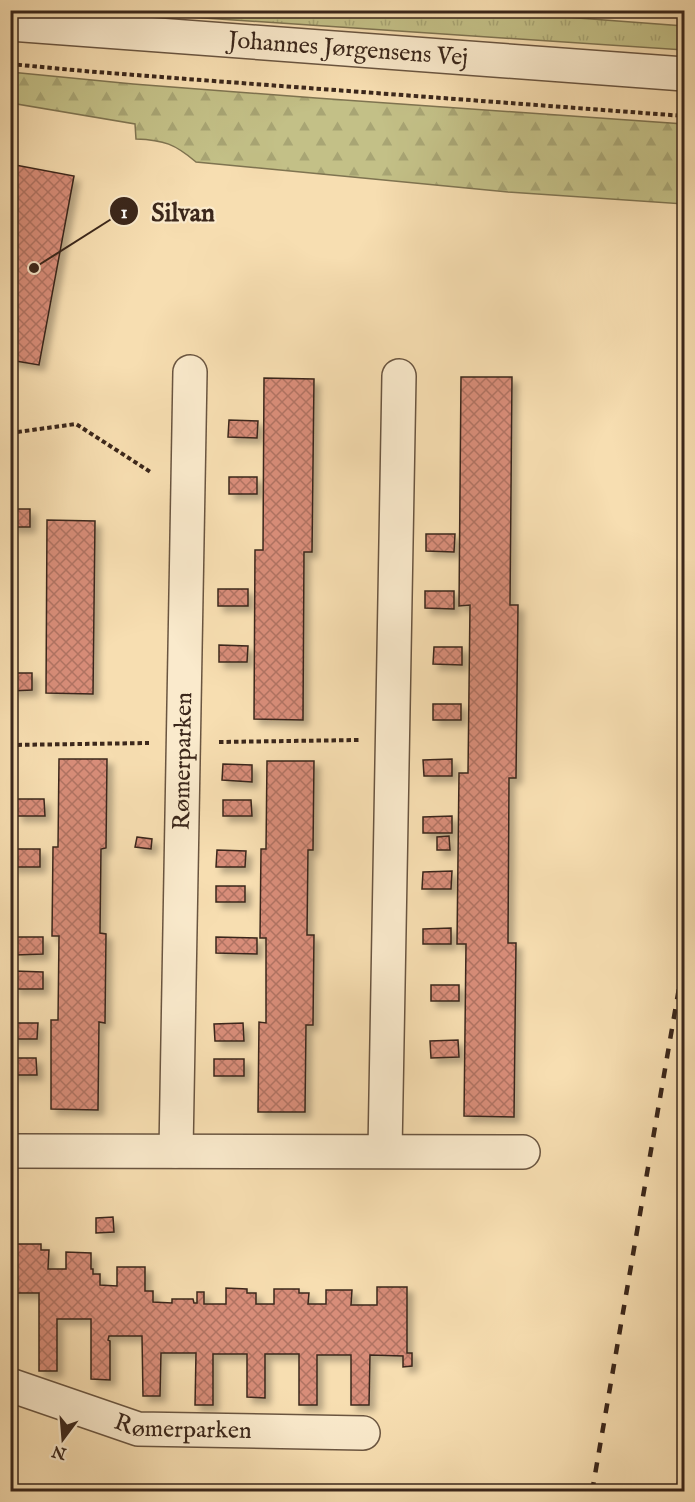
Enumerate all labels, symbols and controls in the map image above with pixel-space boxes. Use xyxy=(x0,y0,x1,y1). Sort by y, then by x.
street label: Johannes Jørgensens Vej xyxy=(224,25,469,73)
callout: Silvan xyxy=(109,189,227,233)
text: Silvan xyxy=(151,197,215,230)
text: 1 xyxy=(121,202,128,225)
street label: Rømerparken xyxy=(166,692,200,830)
street label: Rømerparken xyxy=(110,1406,252,1447)
north arrow xyxy=(33,1409,93,1469)
text: N xyxy=(50,1440,70,1463)

